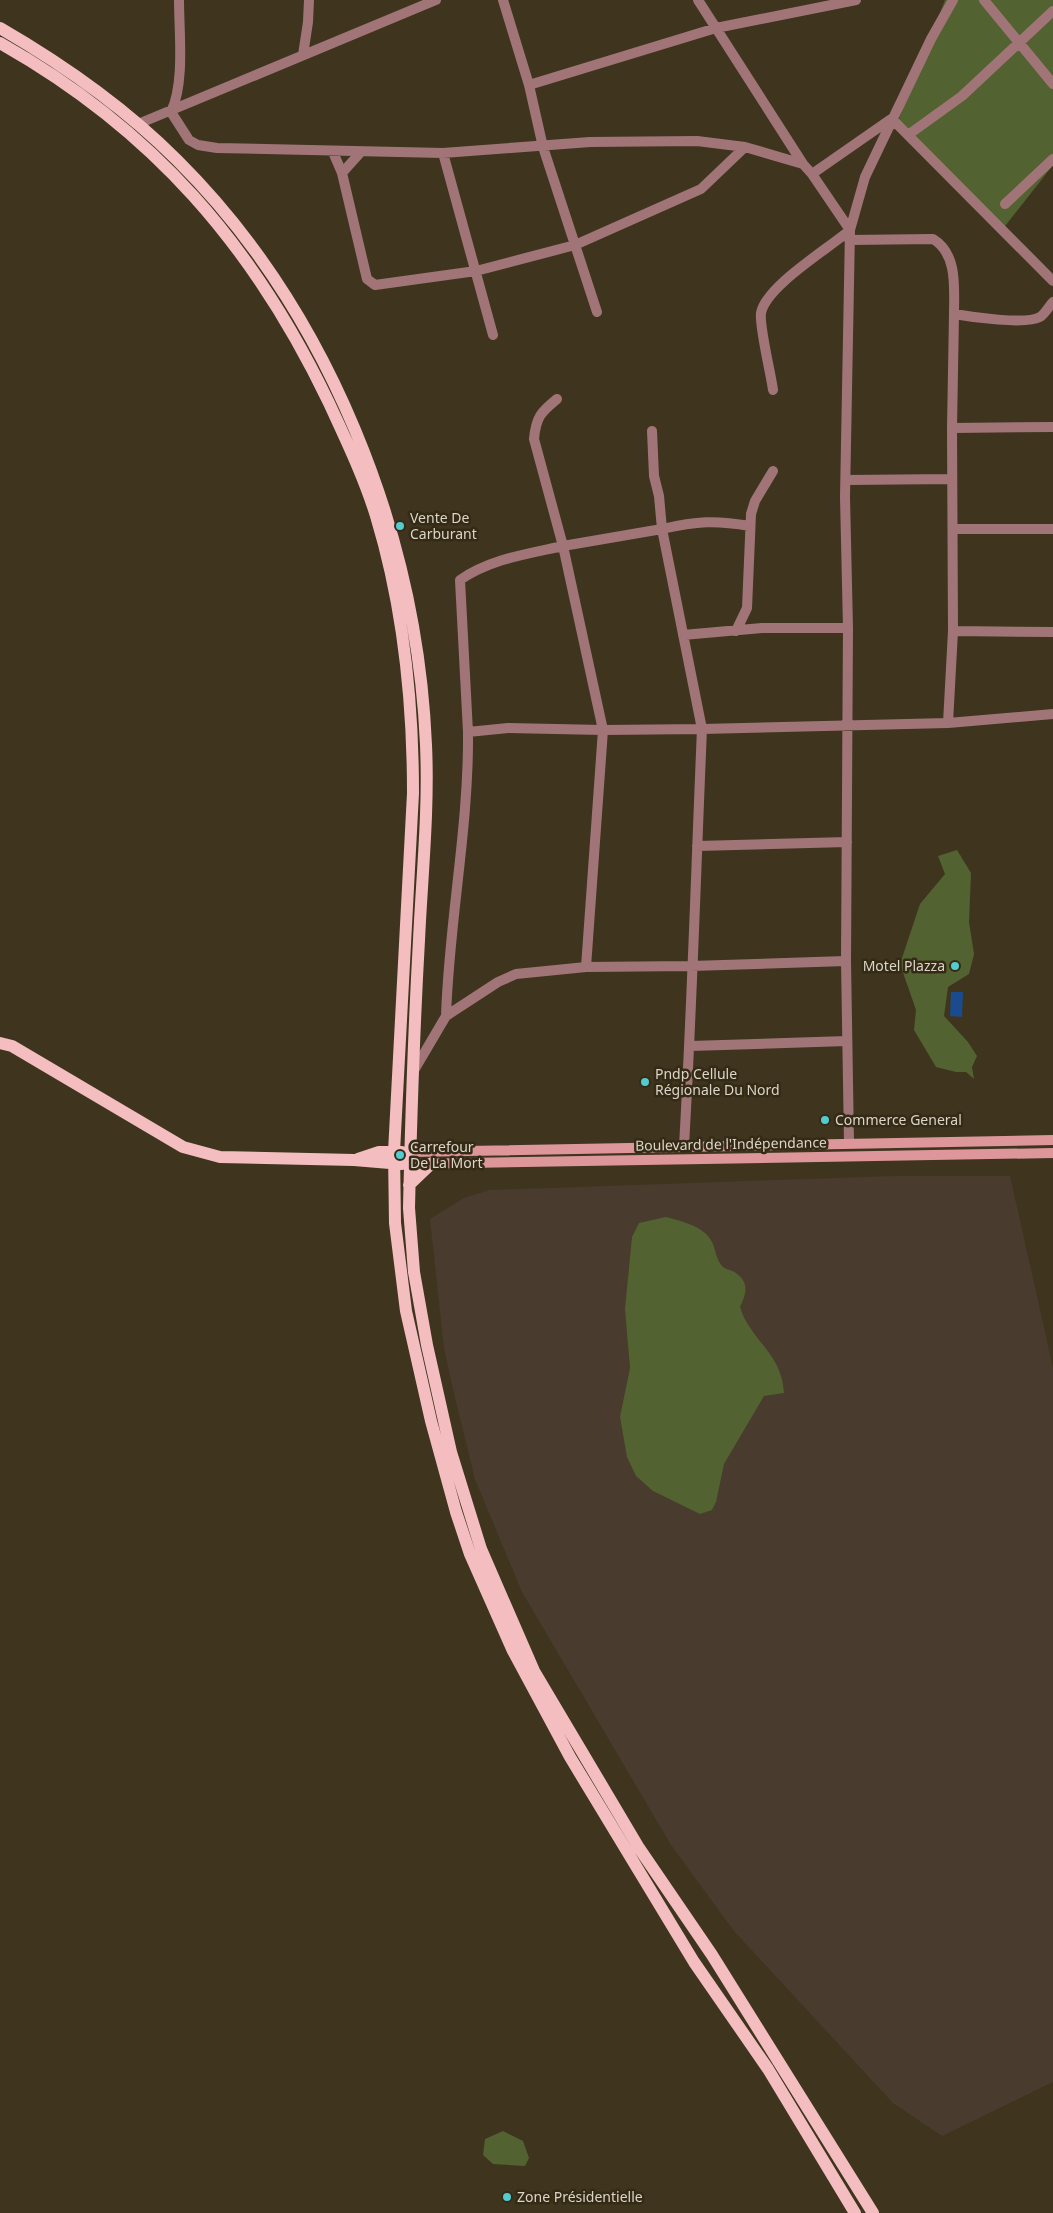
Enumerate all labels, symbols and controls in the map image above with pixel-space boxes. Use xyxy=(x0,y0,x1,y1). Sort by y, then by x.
place label: Vente De Carburant xyxy=(410,508,477,543)
marker: Vente De Carburant xyxy=(394,520,406,532)
place label: Motel Plazza xyxy=(863,956,945,975)
marker: Motel Plazza xyxy=(949,960,961,972)
place label: Pndp Cellule Régionale Du Nord xyxy=(655,1064,780,1099)
marker: Pndp Cellule Régionale Du Nord xyxy=(639,1076,651,1088)
place label: Commerce General xyxy=(835,1110,962,1129)
marker: Commerce General xyxy=(819,1114,831,1126)
street label: Boulevard de l'Indépendance xyxy=(635,1132,827,1155)
place label: Carrefour De La Mort xyxy=(410,1137,483,1172)
marker: Carrefour De La Mort xyxy=(394,1149,406,1161)
place label: Zone Présidentielle xyxy=(517,2187,643,2206)
marker: Zone Présidentielle xyxy=(501,2191,513,2203)

